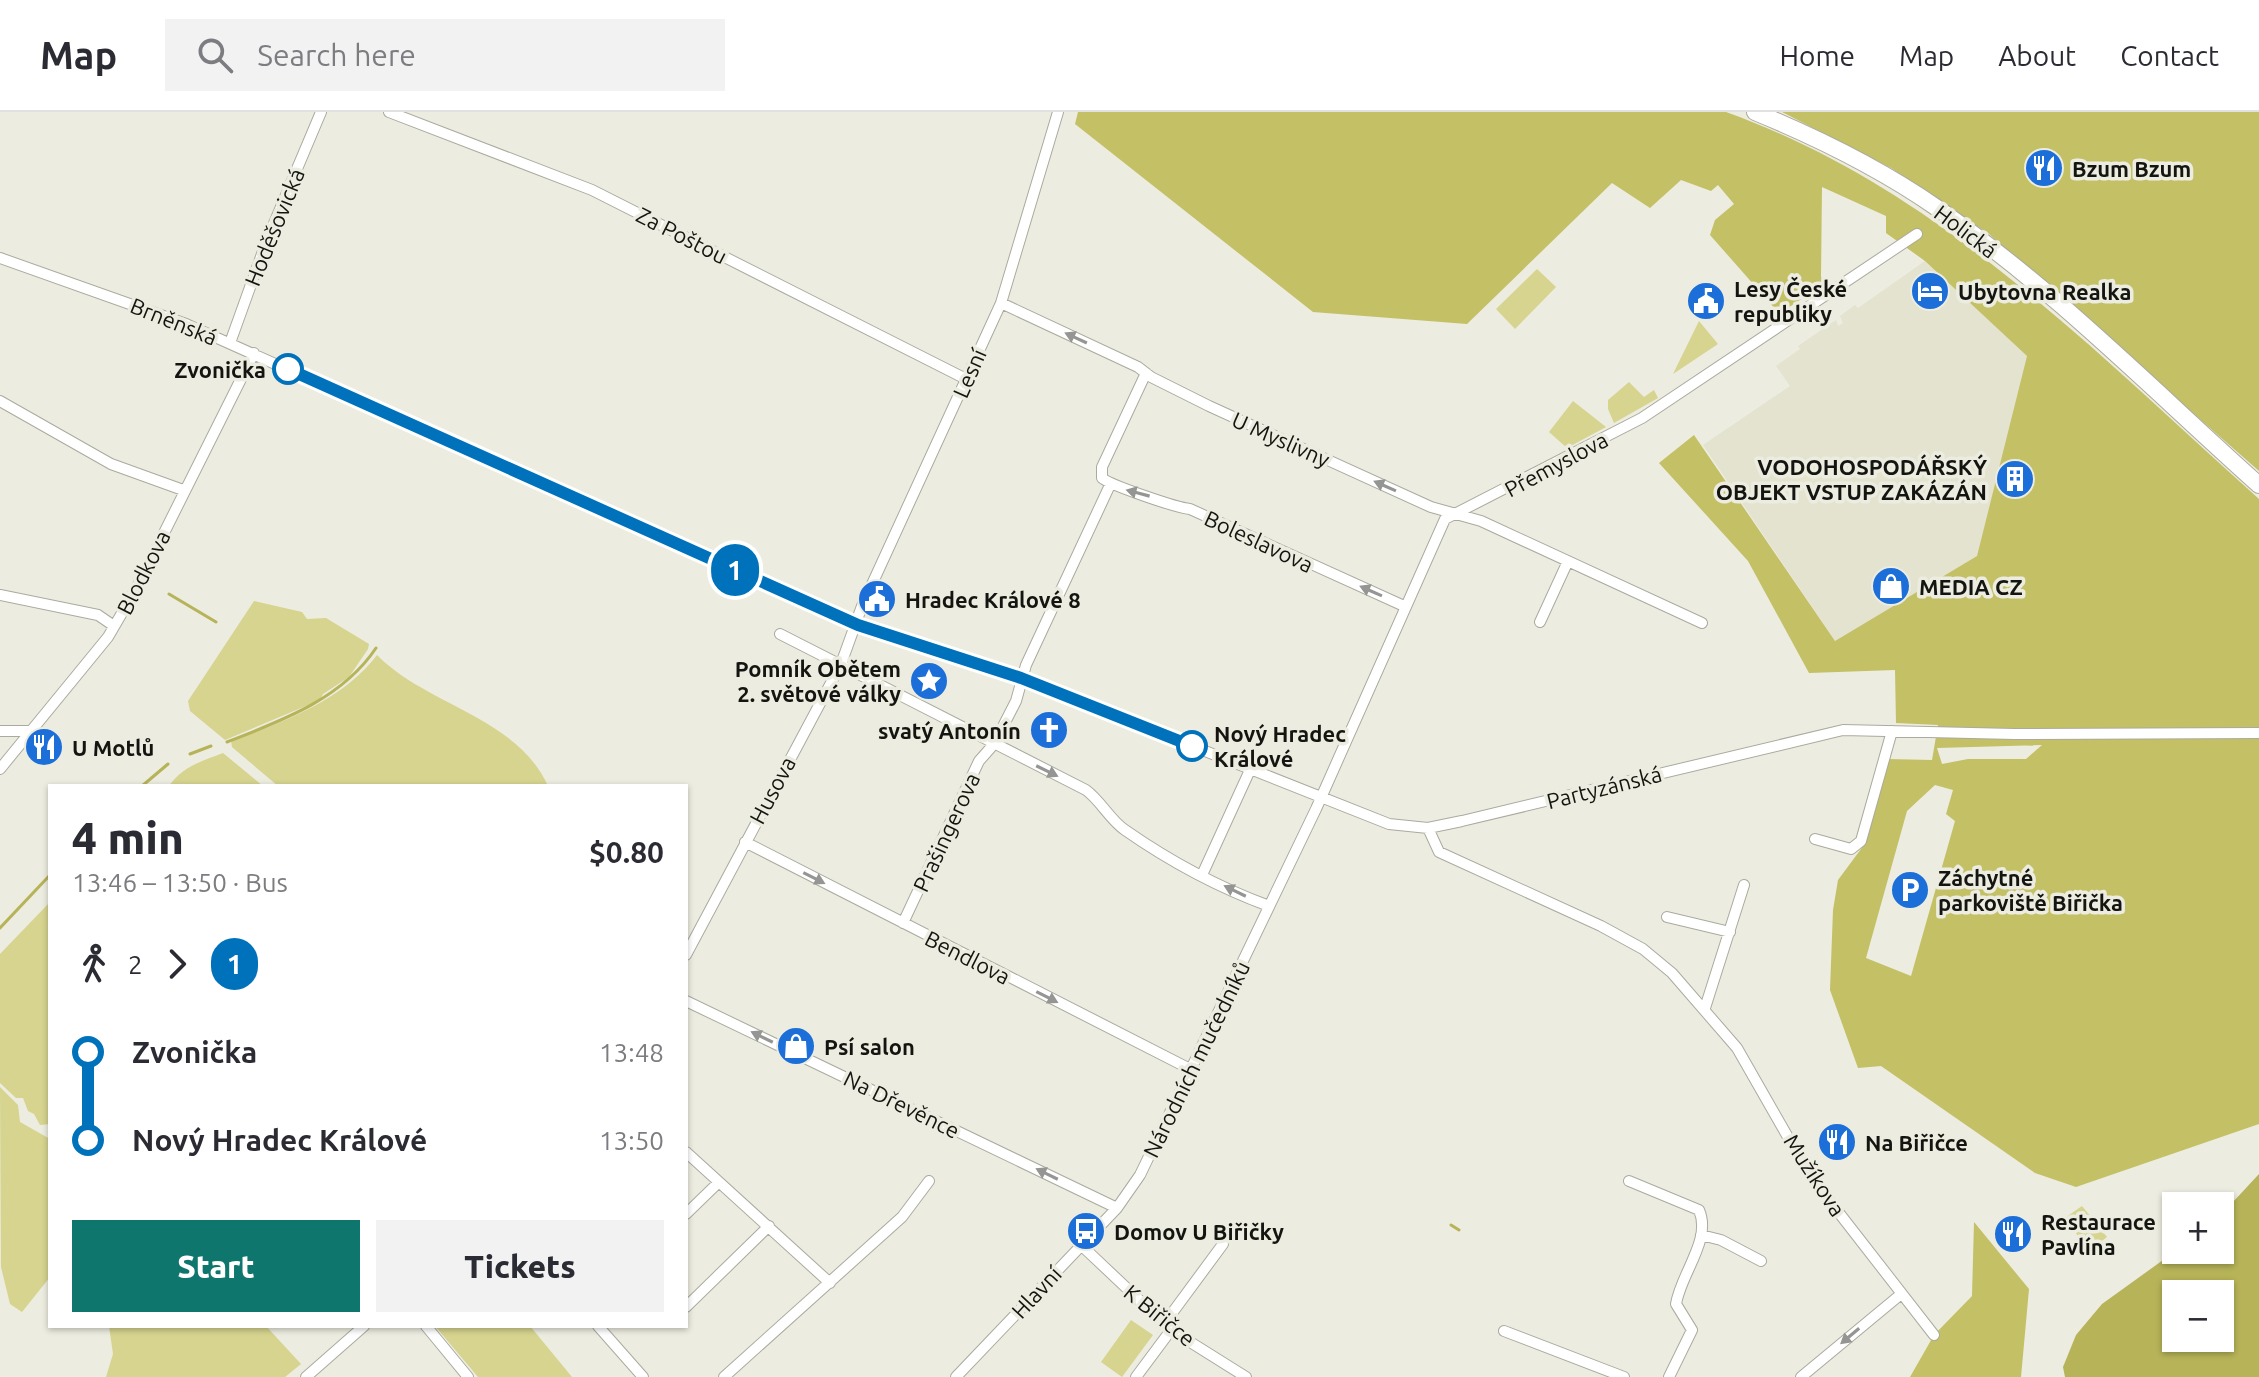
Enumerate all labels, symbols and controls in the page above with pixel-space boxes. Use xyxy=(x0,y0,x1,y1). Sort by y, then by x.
search box xyxy=(165,19,725,91)
icon: search xyxy=(193,33,237,77)
text: Map xyxy=(40,34,117,76)
text: Search here xyxy=(257,38,416,72)
text: Home xyxy=(1780,40,1855,71)
text: Map xyxy=(1899,40,1954,71)
text: About xyxy=(1998,40,2076,71)
text: Contact xyxy=(2120,40,2219,71)
restaurant icon: Bzum Bzum xyxy=(2023,147,2065,189)
place label: Bzum Bzum xyxy=(2072,156,2191,181)
street label: Hoděšovická xyxy=(239,165,309,289)
street label: Holická xyxy=(1930,199,2002,263)
street label: Za Poštou xyxy=(633,202,731,268)
hotel icon: Ubytovna Realka xyxy=(1909,270,1951,312)
place label: Lesy České republiky xyxy=(1734,276,1847,326)
place label: Ubytovna Realka xyxy=(1958,279,2131,304)
public building icon: Lesy České republiky xyxy=(1685,280,1727,322)
street label: Brněnská xyxy=(127,292,221,350)
one-way arrow xyxy=(1064,331,1088,345)
street label: Lesní xyxy=(947,344,991,401)
marker: Zvonička xyxy=(273,354,303,384)
place label: Zvonička xyxy=(174,357,266,382)
street label: U Myslivny xyxy=(1228,406,1334,472)
street label: Přemyslova xyxy=(1500,426,1612,502)
place label: VODOHOSPODÁŘSKÝ OBJEKT VSTUP ZAKÁZÁN xyxy=(1716,454,1987,504)
building icon: VODOHOSPODÁŘSKÝ OBJEKT VSTUP ZAKÁZÁN xyxy=(1994,458,2036,500)
one-way arrow xyxy=(1373,479,1396,493)
one-way arrow xyxy=(1126,486,1150,499)
street label: Boleslavova xyxy=(1201,505,1317,577)
street label: Blodkova xyxy=(111,526,175,618)
line badge: 1 xyxy=(709,544,761,596)
text: 1 xyxy=(727,554,743,585)
shop icon: MEDIA CZ xyxy=(1870,565,1912,607)
place label: MEDIA CZ xyxy=(1919,574,2023,599)
public building icon: Hradec Králové 8 xyxy=(856,578,898,620)
one-way arrow xyxy=(1359,585,1383,598)
place label: Hradec Králové 8 xyxy=(905,587,1081,612)
place label: Pomník Obětem 2. světové války xyxy=(735,656,901,706)
place icon: Pomník Obětem 2. světové války xyxy=(908,660,950,702)
church icon: svatý Antonín xyxy=(1028,709,1070,751)
place label: svatý Antonín xyxy=(878,718,1021,743)
place label: Nový Hradec Králové xyxy=(1214,721,1346,771)
restaurant icon: U Motlů xyxy=(23,726,65,768)
marker: Nový Hradec Králové xyxy=(1177,731,1207,761)
place label: U Motlů xyxy=(72,735,154,760)
street label: Husova xyxy=(744,752,800,828)
street label: Partyzánská xyxy=(1544,761,1664,813)
one-way arrow xyxy=(1036,764,1059,777)
street label: Prašingerova xyxy=(908,769,984,895)
text: 4 min xyxy=(72,813,184,862)
text: $0.80 xyxy=(589,835,664,869)
place label: Záchytné parkoviště Biřička xyxy=(1938,865,2123,915)
text: 13:46 – 13:50 · Bus xyxy=(72,868,288,897)
parking icon: Záchytné parkoviště Biřička xyxy=(1889,869,1931,911)
one-way arrow xyxy=(803,871,826,884)
one-way arrow xyxy=(1223,884,1247,898)
street label: Bendlova xyxy=(921,925,1015,989)
icon: walk xyxy=(72,942,116,986)
icon: forward xyxy=(155,942,199,986)
text: 1 xyxy=(227,948,242,979)
text: 2 xyxy=(128,950,143,979)
street label: Národních mučedníků xyxy=(1138,957,1254,1161)
one-way arrow xyxy=(1036,990,1059,1003)
shop icon: Psí salon xyxy=(775,1025,817,1067)
one-way arrow xyxy=(750,1030,773,1044)
place label: Psí salon xyxy=(824,1034,915,1059)
text: Zvonička xyxy=(132,1035,257,1069)
text: 13:48 xyxy=(599,1038,664,1067)
street label: Na Dřevěnce xyxy=(840,1065,964,1143)
restaurant icon: Na Biřičce xyxy=(1816,1121,1858,1163)
text: Nový Hradec Králové xyxy=(132,1123,427,1157)
text: 13:50 xyxy=(599,1126,664,1155)
street label: Mužíkova xyxy=(1779,1129,1851,1221)
place label: Na Biřičce xyxy=(1865,1130,1968,1155)
one-way arrow xyxy=(1035,1167,1058,1181)
map controls xyxy=(2162,1192,2234,1352)
button: + xyxy=(2162,1192,2234,1264)
place label: Restaurace Pavlína xyxy=(2041,1209,2156,1259)
bus stop icon: Domov U Biřičky xyxy=(1065,1210,1107,1252)
restaurant icon: Restaurace Pavlína xyxy=(1992,1213,2034,1255)
place label: Domov U Biřičky xyxy=(1114,1219,1284,1244)
button: Start xyxy=(72,1220,360,1312)
button: Tickets xyxy=(376,1220,664,1312)
street label: Hlavní xyxy=(1006,1261,1066,1323)
street label: K Biřičce xyxy=(1120,1279,1200,1351)
button: − xyxy=(2162,1280,2234,1352)
one-way arrow xyxy=(1840,1327,1860,1344)

